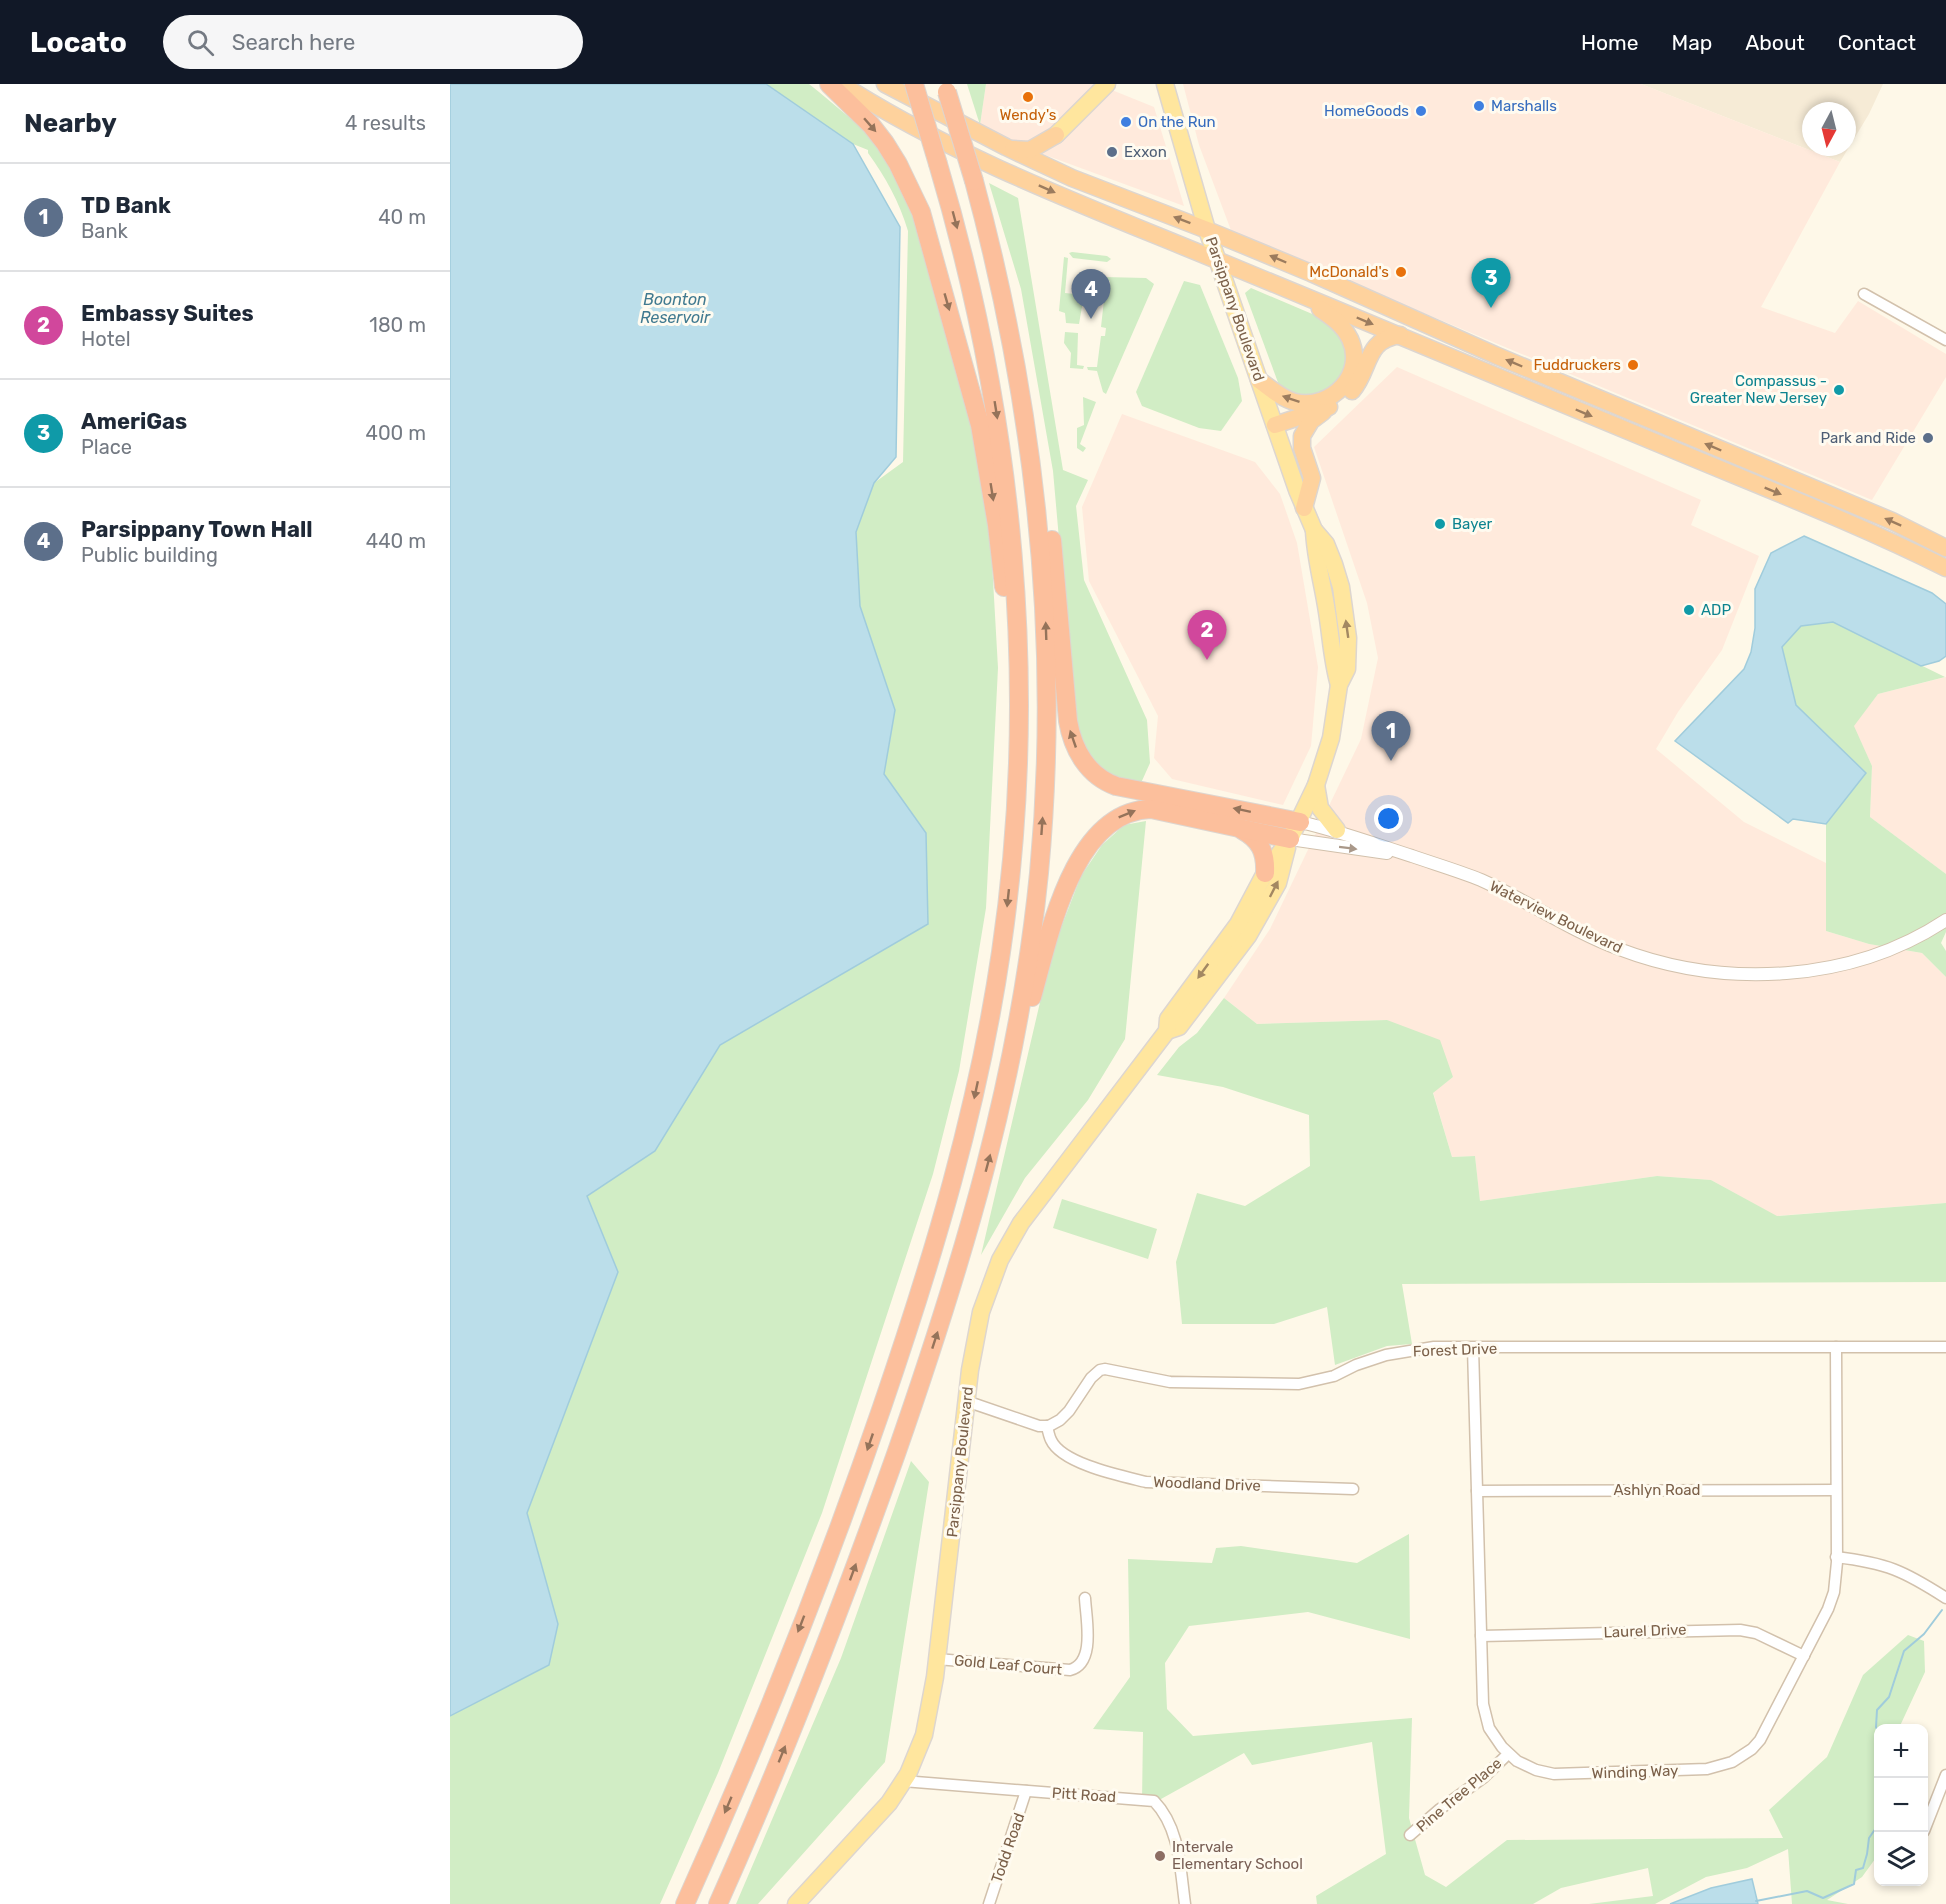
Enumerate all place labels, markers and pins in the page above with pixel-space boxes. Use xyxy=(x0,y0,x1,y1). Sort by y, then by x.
marker: Wendy's xyxy=(1021,90,1035,104)
place label: Marshalls xyxy=(1491,97,1557,115)
marker: Marshalls xyxy=(1472,99,1486,113)
place label: HomeGoods xyxy=(1324,102,1409,120)
marker: HomeGoods xyxy=(1414,104,1428,118)
place label: Wendy's xyxy=(1000,106,1057,124)
place label: On the Run xyxy=(1138,113,1216,131)
marker: On the Run xyxy=(1119,115,1133,129)
place label: Exxon xyxy=(1124,143,1167,161)
marker: Exxon xyxy=(1105,145,1119,159)
pin: 3 xyxy=(1472,258,1510,308)
place label: McDonald's xyxy=(1309,263,1389,281)
marker: McDonald's xyxy=(1394,265,1408,279)
pin: 4 xyxy=(1072,270,1110,319)
place label: Fuddruckers xyxy=(1533,356,1621,374)
marker: Fuddruckers xyxy=(1626,358,1640,372)
place label: Compassus - Greater New Jersey xyxy=(1690,372,1827,407)
marker: Compassus - Greater New Jersey xyxy=(1832,383,1846,397)
place label: Park and Ride xyxy=(1821,429,1916,447)
marker: Park and Ride xyxy=(1921,431,1935,445)
place label: Bayer xyxy=(1452,515,1493,533)
marker: Bayer xyxy=(1433,517,1447,531)
place label: ADP xyxy=(1701,601,1731,619)
marker: ADP xyxy=(1682,603,1696,617)
pin: 2 xyxy=(1188,610,1227,660)
pin: 1 xyxy=(1372,712,1410,761)
place label: Intervale Elementary School xyxy=(1172,1838,1303,1873)
marker: Intervale Elementary School xyxy=(1153,1849,1167,1863)

